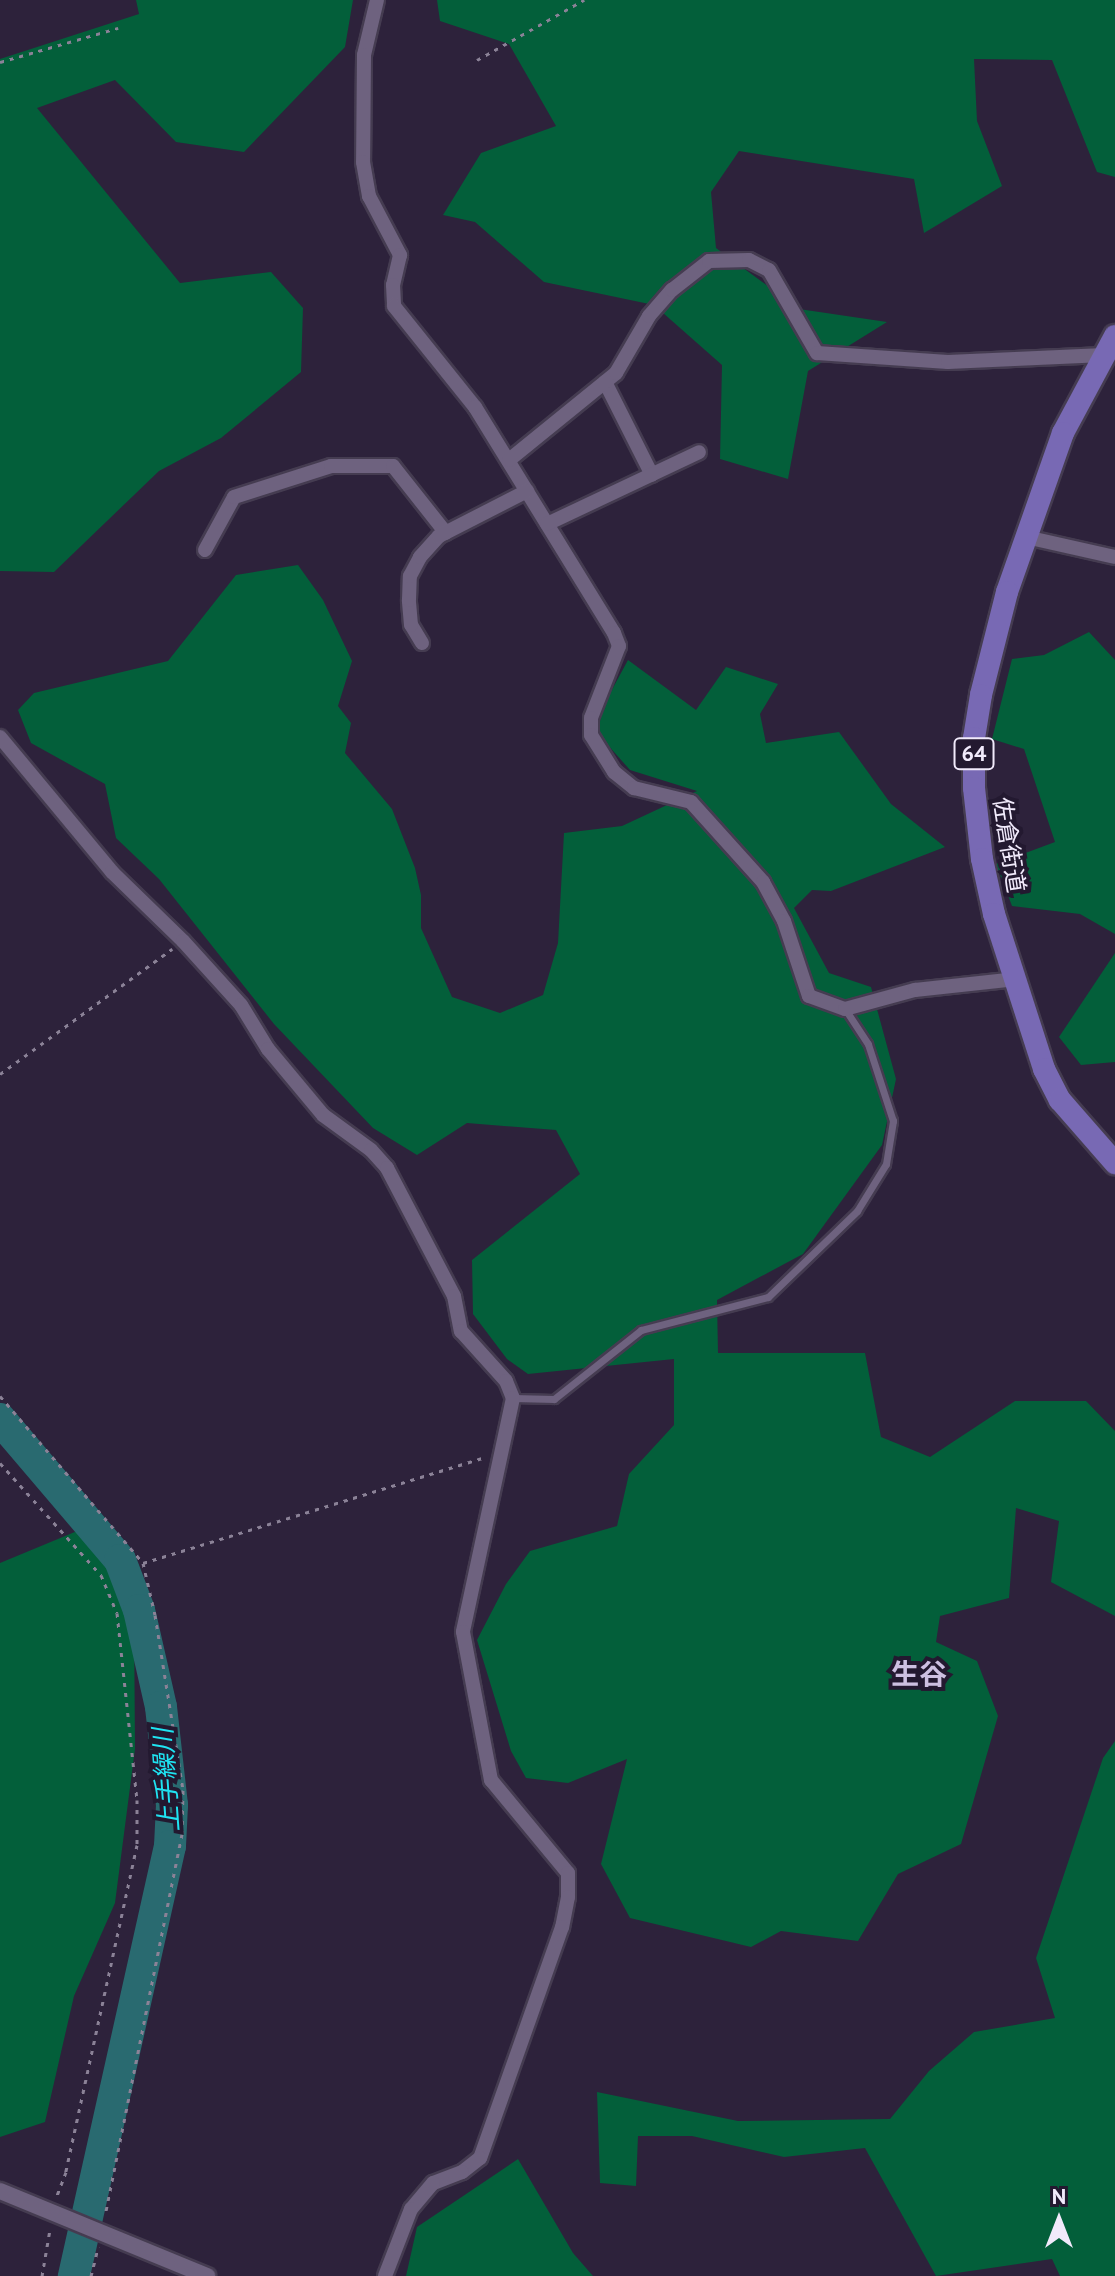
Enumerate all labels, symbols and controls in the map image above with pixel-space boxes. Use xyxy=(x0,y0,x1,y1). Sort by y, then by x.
road number: 64 xyxy=(952,736,996,772)
street label: 佐倉街道 xyxy=(987,795,1031,895)
district label: 生谷 xyxy=(891,1657,947,1691)
water label: 上手繰川 xyxy=(147,1727,185,1833)
north arrow xyxy=(1019,2180,1099,2260)
text: N xyxy=(1052,2182,1066,2210)

